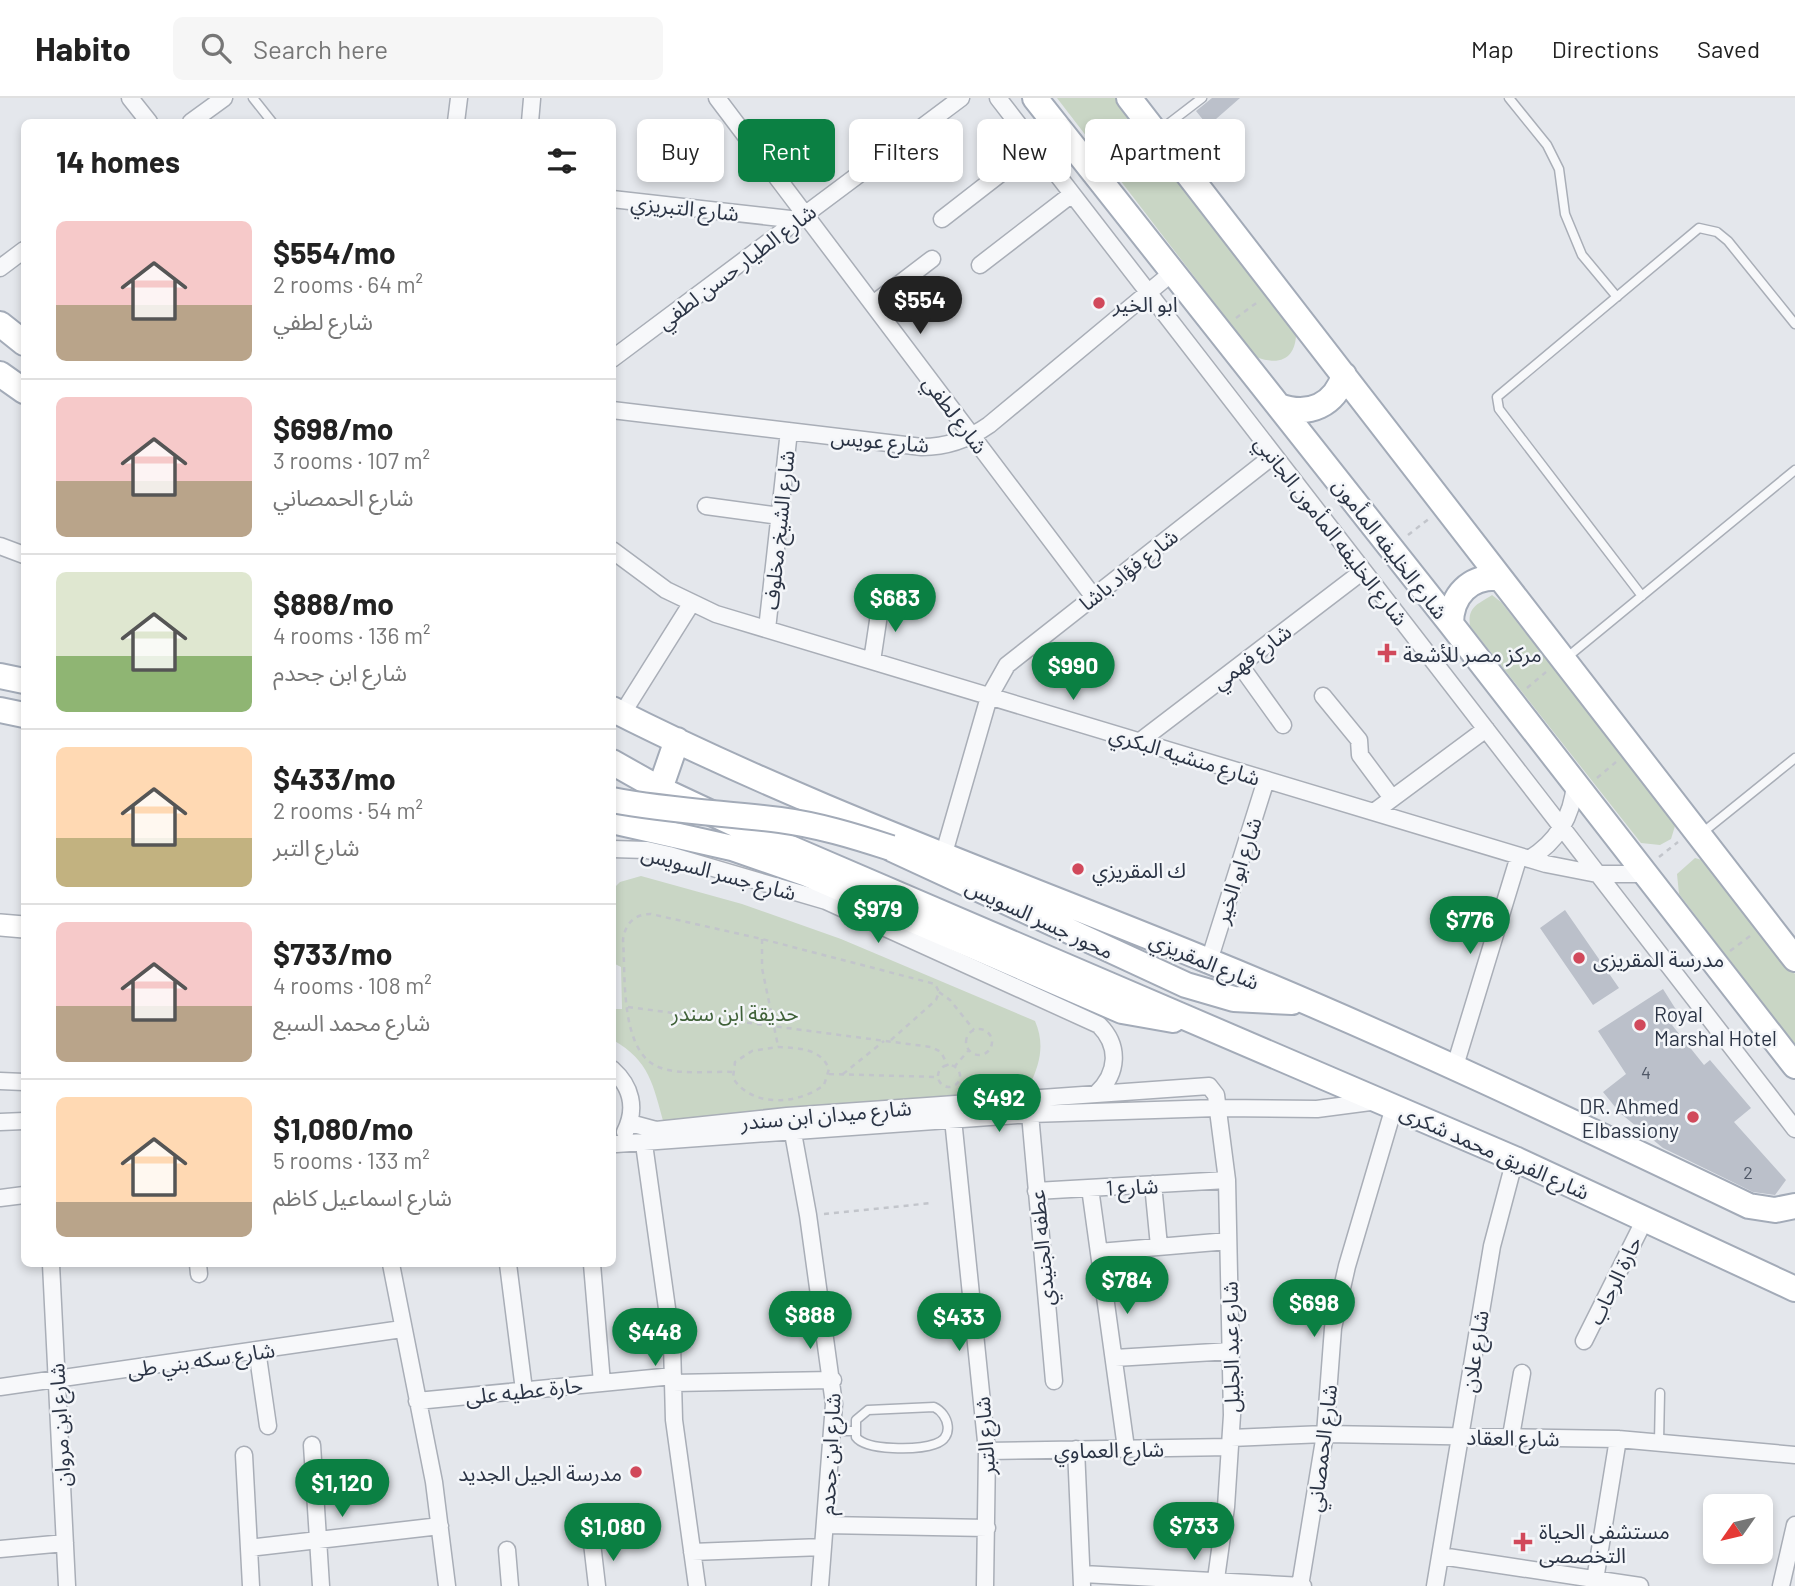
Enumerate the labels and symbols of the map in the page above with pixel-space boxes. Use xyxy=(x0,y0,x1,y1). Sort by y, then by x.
street label: شارع التبريزي xyxy=(629,189,740,230)
street label: شارع الطيار حسن لطفي xyxy=(652,198,823,338)
pin: $554 xyxy=(879,276,961,336)
place label: ابو الخير xyxy=(1112,291,1178,317)
marker: ابو الخير xyxy=(1091,295,1107,311)
street label: شارع لطفي xyxy=(915,370,993,461)
street label: شارع عويس xyxy=(829,423,930,461)
street label: شارع الخليفه المأمون الجانبي xyxy=(1250,430,1414,630)
street label: شارع الشيخ مخلوف xyxy=(757,449,803,611)
street label: شارع الخليفه المأمون xyxy=(1328,473,1454,623)
street label: شارع فؤاد باشا xyxy=(1074,523,1185,618)
pin: $683 xyxy=(854,574,936,634)
street label: شارع فهمي xyxy=(1206,618,1298,698)
place label: مركز مصر للأشعة xyxy=(1403,641,1542,667)
pin: $990 xyxy=(1032,642,1114,702)
marker: مركز مصر للأشعة xyxy=(1377,643,1397,663)
street label: شارع منشيه البكري xyxy=(1105,720,1263,794)
street label: شارع ابو الخير xyxy=(1208,814,1270,928)
street label: شارع جسر السويس xyxy=(638,839,799,909)
place label: ك المقريزي xyxy=(1092,857,1186,886)
marker: ك المقريزي xyxy=(1070,861,1086,877)
street label: محور جسر السويس xyxy=(962,873,1118,964)
pin: $979 xyxy=(837,886,919,945)
pin: $776 xyxy=(1429,896,1511,956)
street label: شارع المقريزي xyxy=(1145,926,1263,999)
place label: مدرسة المقريزى xyxy=(1593,946,1724,972)
marker: مدرسة المقريزى xyxy=(1571,950,1587,966)
park label: حديقة ابن سندر xyxy=(670,1000,799,1026)
place label: Royal Marshal Hotel xyxy=(1654,1001,1777,1050)
marker: Royal Marshal Hotel xyxy=(1632,1017,1648,1033)
house number: 4 xyxy=(1641,1061,1651,1083)
pin: $492 xyxy=(958,1074,1040,1134)
place label: DR. Ahmed Elbassiony xyxy=(1579,1093,1679,1142)
street label: شارع ميدان ابن سندر xyxy=(739,1094,913,1138)
street label: شارع الفريق محمد شكرى xyxy=(1395,1098,1593,1208)
marker: DR. Ahmed Elbassiony xyxy=(1685,1109,1701,1125)
house number: 2 xyxy=(1743,1161,1753,1183)
street label: شارع 1 xyxy=(1105,1172,1159,1204)
street label: عطفه الجنيدي xyxy=(1023,1189,1063,1307)
street label: حارة الرحاب xyxy=(1582,1232,1647,1329)
pin: $784 xyxy=(1086,1256,1168,1316)
pin: $698 xyxy=(1273,1280,1355,1339)
street label: شارع عبد الجليل xyxy=(1216,1281,1248,1413)
pin: $888 xyxy=(769,1292,851,1351)
pin: $433 xyxy=(918,1294,1000,1353)
pin: $448 xyxy=(614,1308,696,1368)
street label: شارع علان xyxy=(1455,1308,1497,1394)
street label: شارع سكه بني طى xyxy=(126,1336,277,1387)
street label: شارع ابن مروان xyxy=(43,1363,79,1487)
street label: حارة عطيه على xyxy=(464,1371,584,1410)
street label: شارع الحمصاني xyxy=(1301,1383,1346,1514)
street label: شارع ابن جحدم xyxy=(813,1392,850,1516)
street label: شارع التبر xyxy=(969,1395,1003,1477)
street label: شارع العقاد xyxy=(1466,1424,1560,1454)
street label: شارع العماوي xyxy=(1054,1436,1164,1467)
pin: $1,120 xyxy=(285,1460,399,1519)
place label: مدرسة الجيل الجديد xyxy=(458,1460,622,1486)
marker: مدرسة الجيل الجديد xyxy=(628,1464,644,1480)
north arrow xyxy=(1703,1494,1773,1564)
pin: $733 xyxy=(1153,1502,1235,1562)
pin: $1,080 xyxy=(556,1504,670,1563)
place label: مستشفى الحياة التخصصى xyxy=(1539,1518,1670,1568)
marker: مستشفى الحياة التخصصى xyxy=(1513,1532,1533,1552)

